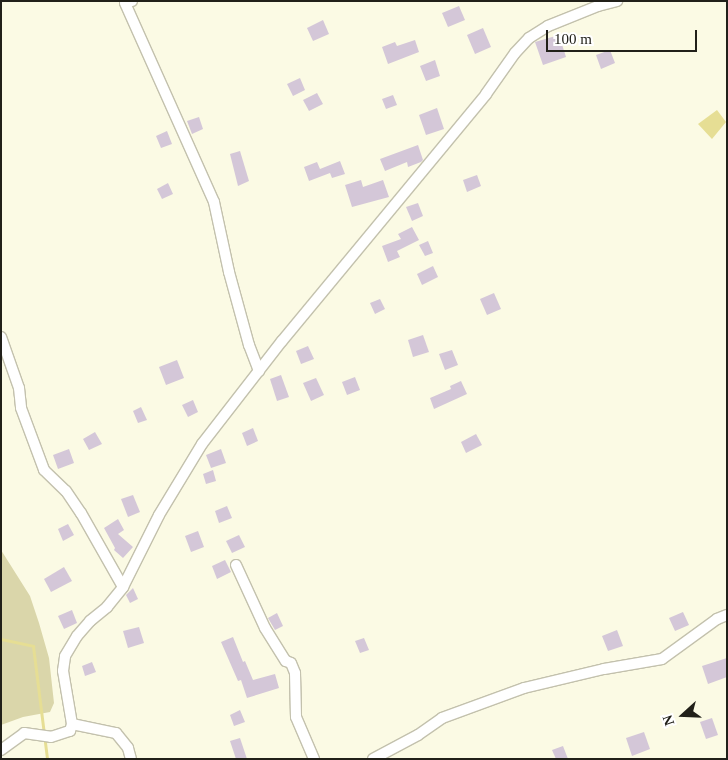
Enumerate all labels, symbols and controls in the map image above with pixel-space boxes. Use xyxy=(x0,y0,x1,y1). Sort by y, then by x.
scale bar xyxy=(548,20,699,52)
text: 100 m xyxy=(554,31,592,47)
north arrow xyxy=(658,690,708,740)
text: N xyxy=(660,713,677,728)

